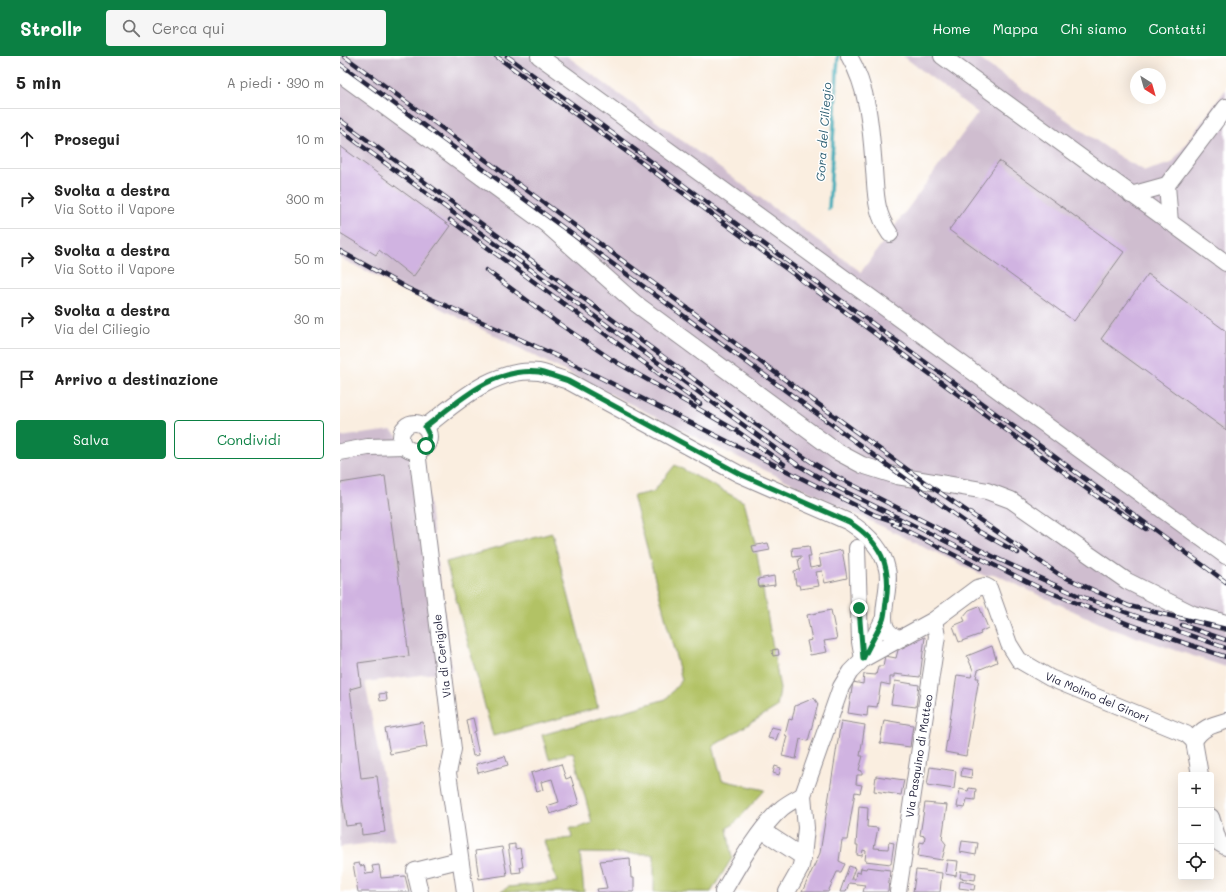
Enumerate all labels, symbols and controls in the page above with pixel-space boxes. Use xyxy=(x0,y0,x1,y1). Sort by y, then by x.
search box xyxy=(106,10,386,46)
text: Strollr xyxy=(20,16,82,41)
icon: search xyxy=(120,17,142,39)
text: Cerca qui xyxy=(152,18,225,38)
text: Home xyxy=(933,19,971,38)
text: Mappa xyxy=(993,19,1039,38)
text: Chi siamo xyxy=(1061,19,1126,38)
text: Contatti xyxy=(1148,19,1206,38)
north arrow xyxy=(1130,68,1166,104)
text: 5 min xyxy=(16,71,61,93)
text: A piedi · 390 m xyxy=(227,74,324,91)
water label: Gora del Ciliegio xyxy=(812,82,834,182)
icon: ahead xyxy=(16,128,38,150)
text: Prosegui xyxy=(54,129,120,149)
text: 10 m xyxy=(296,130,324,147)
text: Svolta a destra xyxy=(54,180,170,200)
icon: right xyxy=(16,188,38,210)
text: 300 m xyxy=(286,190,324,207)
text: Via Sotto il Vapore xyxy=(54,200,175,217)
text: Svolta a destra xyxy=(54,240,170,260)
icon: right xyxy=(16,248,38,270)
text: 50 m xyxy=(294,250,324,267)
text: Via Sotto il Vapore xyxy=(54,260,175,277)
text: Svolta a destra xyxy=(54,300,170,320)
icon: right xyxy=(16,308,38,330)
text: 30 m xyxy=(294,310,324,327)
text: Via del Ciliegio xyxy=(54,320,150,337)
icon: arrive xyxy=(16,368,38,390)
text: Arrivo a destinazione xyxy=(54,369,218,389)
button: Salva xyxy=(16,420,166,459)
button: Condividi xyxy=(174,420,324,459)
route start xyxy=(417,437,435,455)
route end xyxy=(850,599,868,617)
street label: Via di Cerigiole xyxy=(429,613,454,699)
street label: Via Molino del Ginori xyxy=(1043,668,1151,725)
street label: Via Pasquino di Matteo xyxy=(901,693,936,819)
map controls xyxy=(1178,772,1214,880)
button: + xyxy=(1178,772,1214,808)
button: − xyxy=(1178,808,1214,844)
button: locate xyxy=(1178,844,1214,880)

